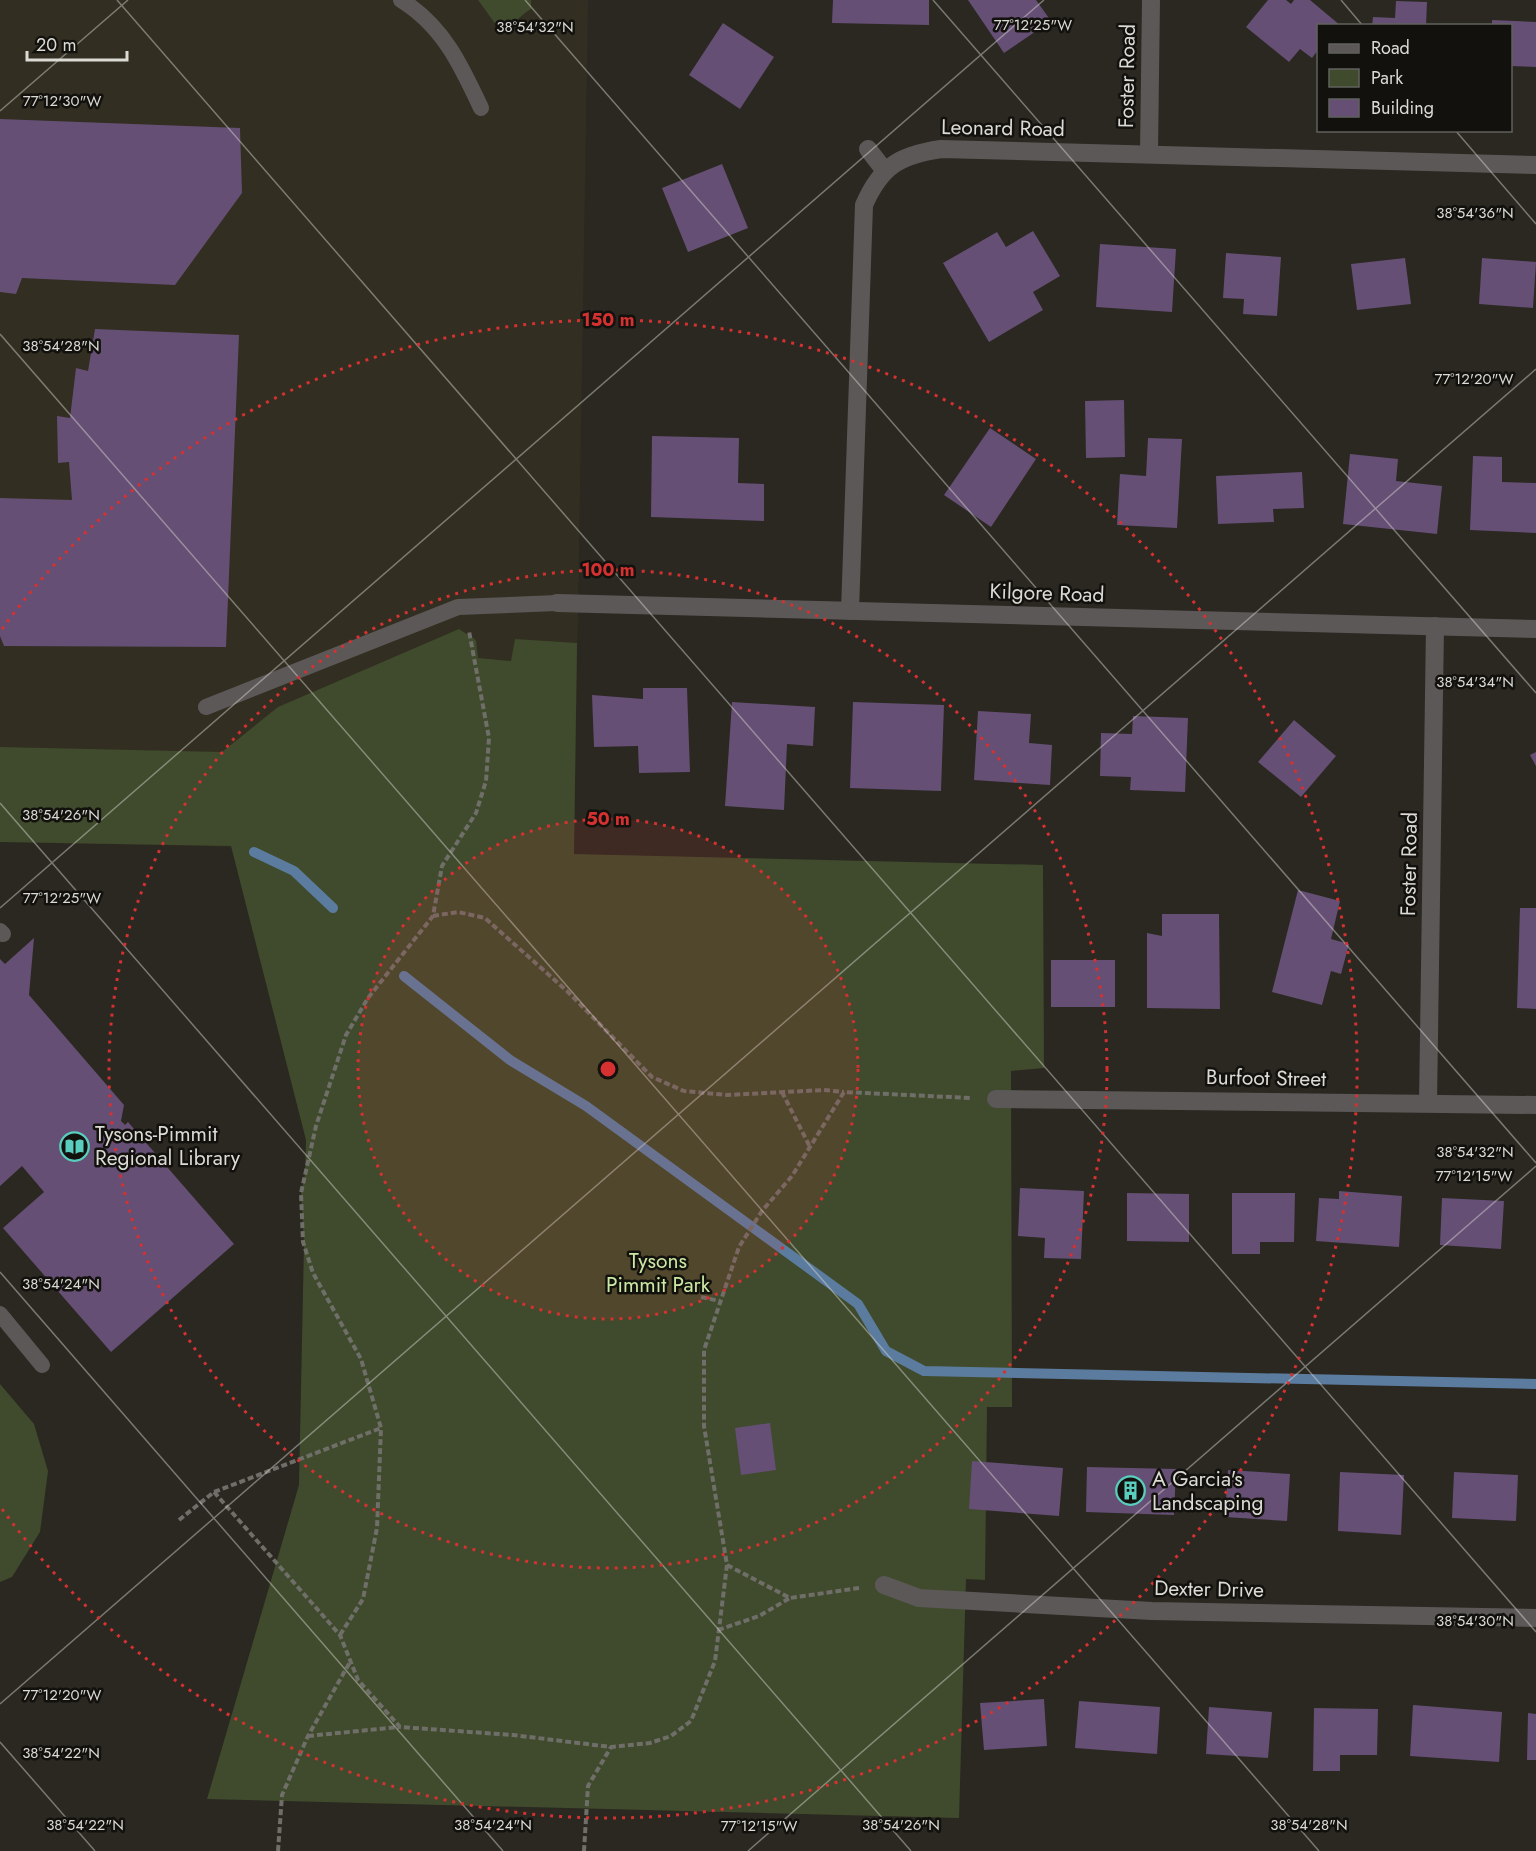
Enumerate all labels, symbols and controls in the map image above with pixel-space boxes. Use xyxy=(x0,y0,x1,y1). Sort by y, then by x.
text: 77°12'25"W xyxy=(994,14,1072,36)
text: 38°54'32"N xyxy=(496,16,574,38)
scale bar xyxy=(27,24,128,62)
street label: Foster Road xyxy=(1111,24,1143,128)
legend xyxy=(1317,24,1512,132)
text: 20 m xyxy=(36,32,76,58)
text: Road xyxy=(1371,35,1410,61)
text: Park xyxy=(1371,65,1403,91)
text: 77°12'30"W xyxy=(23,90,101,112)
text: Building xyxy=(1371,95,1434,121)
street label: Leonard Road xyxy=(941,112,1065,144)
text: 38°54'36"N xyxy=(1436,202,1514,224)
text: 150 m xyxy=(582,307,634,333)
text: 38°54'28"N xyxy=(22,335,100,357)
text: 77°12'20"W xyxy=(1435,368,1514,390)
text: 100 m xyxy=(581,557,635,583)
street label: Kilgore Road xyxy=(989,576,1105,610)
text: 38°54'34"N xyxy=(1436,671,1514,693)
text: 38°54'26"N xyxy=(22,804,100,826)
text: 50 m xyxy=(586,806,630,832)
street label: Foster Road xyxy=(1393,812,1425,916)
text: 77°12'25"W xyxy=(23,887,101,909)
centre of rings xyxy=(598,1059,618,1079)
street label: Burfoot Street xyxy=(1206,1062,1326,1094)
place label: Tysons-Pimmit Regional Library xyxy=(95,1119,241,1173)
library icon: Tysons-Pimmit Regional Library xyxy=(58,1130,90,1162)
text: 38°54'32"N xyxy=(1436,1141,1514,1163)
text: 77°12'15"W xyxy=(1436,1165,1512,1187)
park label: Tysons Pimmit Park xyxy=(606,1246,711,1300)
text: 38°54'24"N xyxy=(22,1273,100,1295)
place label: A Garcia's Landscaping xyxy=(1152,1464,1264,1518)
building icon: A Garcia's Landscaping xyxy=(1115,1475,1147,1507)
street label: Dexter Drive xyxy=(1154,1573,1264,1605)
text: 38°54'30"N xyxy=(1436,1610,1514,1632)
text: 77°12'20"W xyxy=(23,1684,102,1706)
text: 38°54'22"N xyxy=(22,1742,100,1764)
text: 38°54'22"N xyxy=(46,1814,124,1836)
text: 38°54'24"N xyxy=(454,1814,532,1836)
text: 38°54'26"N xyxy=(862,1814,940,1836)
text: 38°54'28"N xyxy=(1270,1814,1348,1836)
text: 77°12'15"W xyxy=(721,1815,797,1837)

